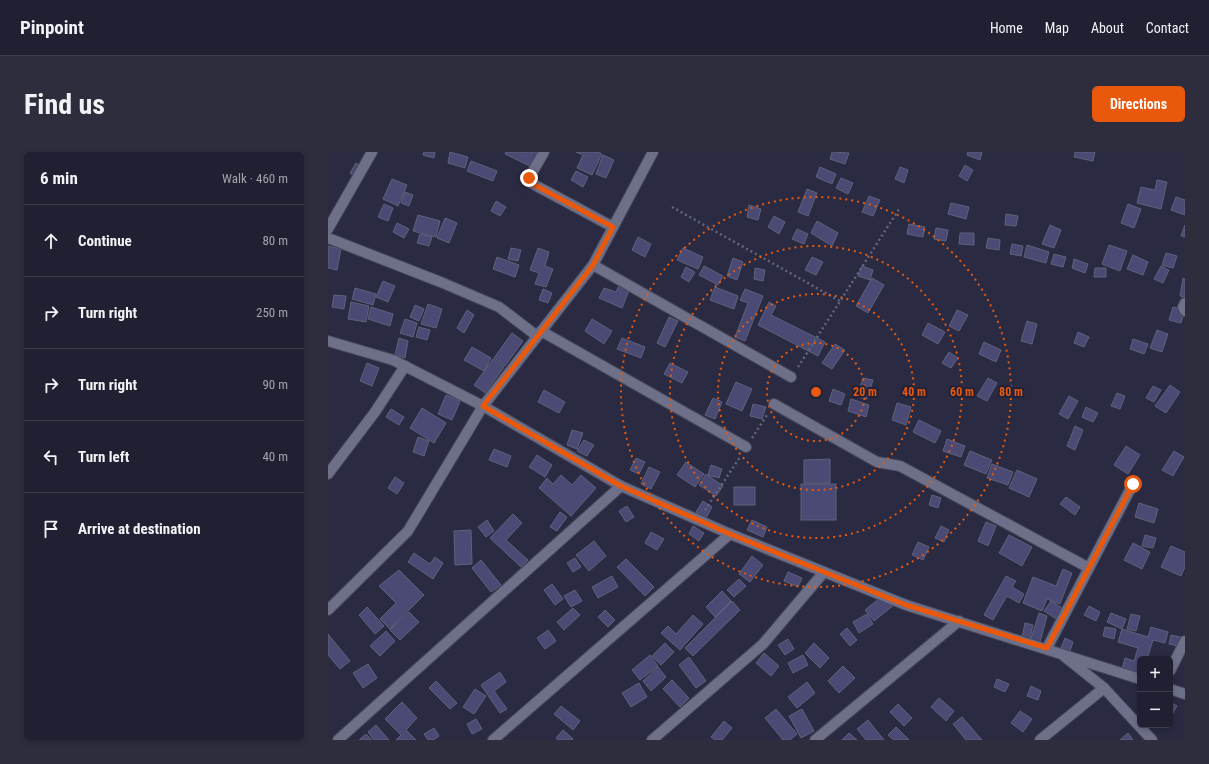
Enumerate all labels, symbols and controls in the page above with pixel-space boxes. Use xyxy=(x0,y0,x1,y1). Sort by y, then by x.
text: Pinpoint xyxy=(20,16,84,39)
text: Home xyxy=(990,20,1023,36)
text: Map xyxy=(1045,20,1069,36)
text: About xyxy=(1091,20,1124,36)
text: Contact xyxy=(1146,20,1189,36)
button: Directions xyxy=(1092,86,1185,122)
text: Find us xyxy=(24,88,105,121)
text: 6 min xyxy=(40,168,78,188)
route end xyxy=(520,169,538,187)
text: Walk · 460 m xyxy=(222,171,288,186)
icon: ahead xyxy=(40,230,62,252)
text: Continue xyxy=(78,232,132,250)
text: 80 m xyxy=(262,233,288,248)
icon: right xyxy=(40,302,62,324)
text: Turn right xyxy=(78,304,137,322)
text: 250 m xyxy=(256,305,288,320)
icon: right xyxy=(40,374,62,396)
text: Turn right xyxy=(78,376,137,394)
text: 90 m xyxy=(262,377,288,392)
centre of rings xyxy=(809,385,823,399)
text: 20 m xyxy=(853,385,877,399)
text: 40 m xyxy=(902,385,926,399)
text: 60 m xyxy=(950,385,974,399)
text: 80 m xyxy=(999,385,1023,399)
icon: left xyxy=(40,446,62,468)
text: Turn left xyxy=(78,448,129,466)
text: 40 m xyxy=(262,449,288,464)
route start xyxy=(1124,475,1142,493)
icon: arrive xyxy=(40,518,62,540)
text: Arrive at destination xyxy=(78,520,201,538)
map controls xyxy=(1137,656,1173,728)
button: + xyxy=(1137,656,1173,692)
button: − xyxy=(1137,692,1173,728)

